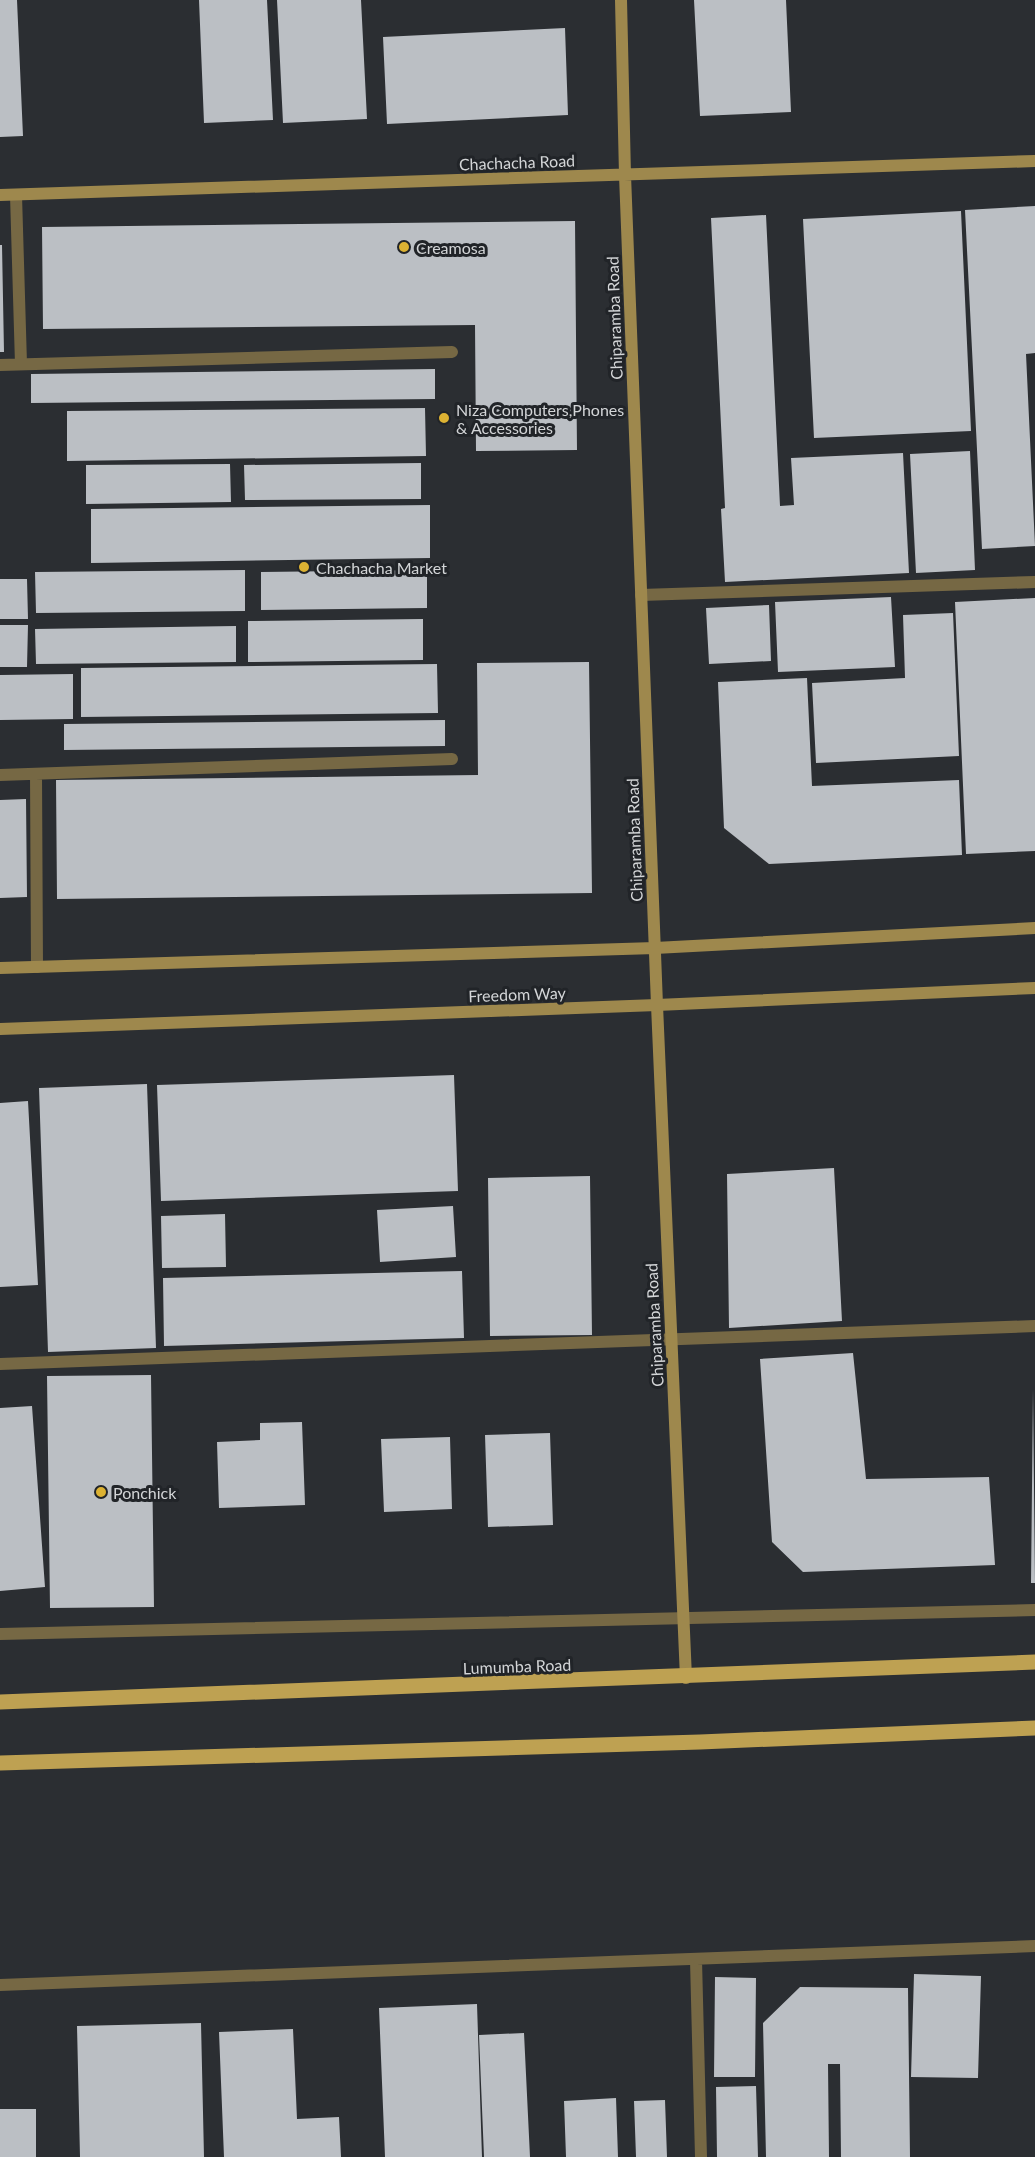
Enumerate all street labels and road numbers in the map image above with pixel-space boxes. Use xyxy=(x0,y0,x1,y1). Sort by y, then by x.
street label: Chachacha Road xyxy=(459,150,575,174)
street label: Chiparamba Road xyxy=(602,256,626,380)
street label: Chiparamba Road xyxy=(622,778,646,902)
street label: Freedom Way xyxy=(468,983,567,1005)
street label: Chiparamba Road xyxy=(641,1263,667,1387)
street label: Lumumba Road xyxy=(462,1655,572,1677)

